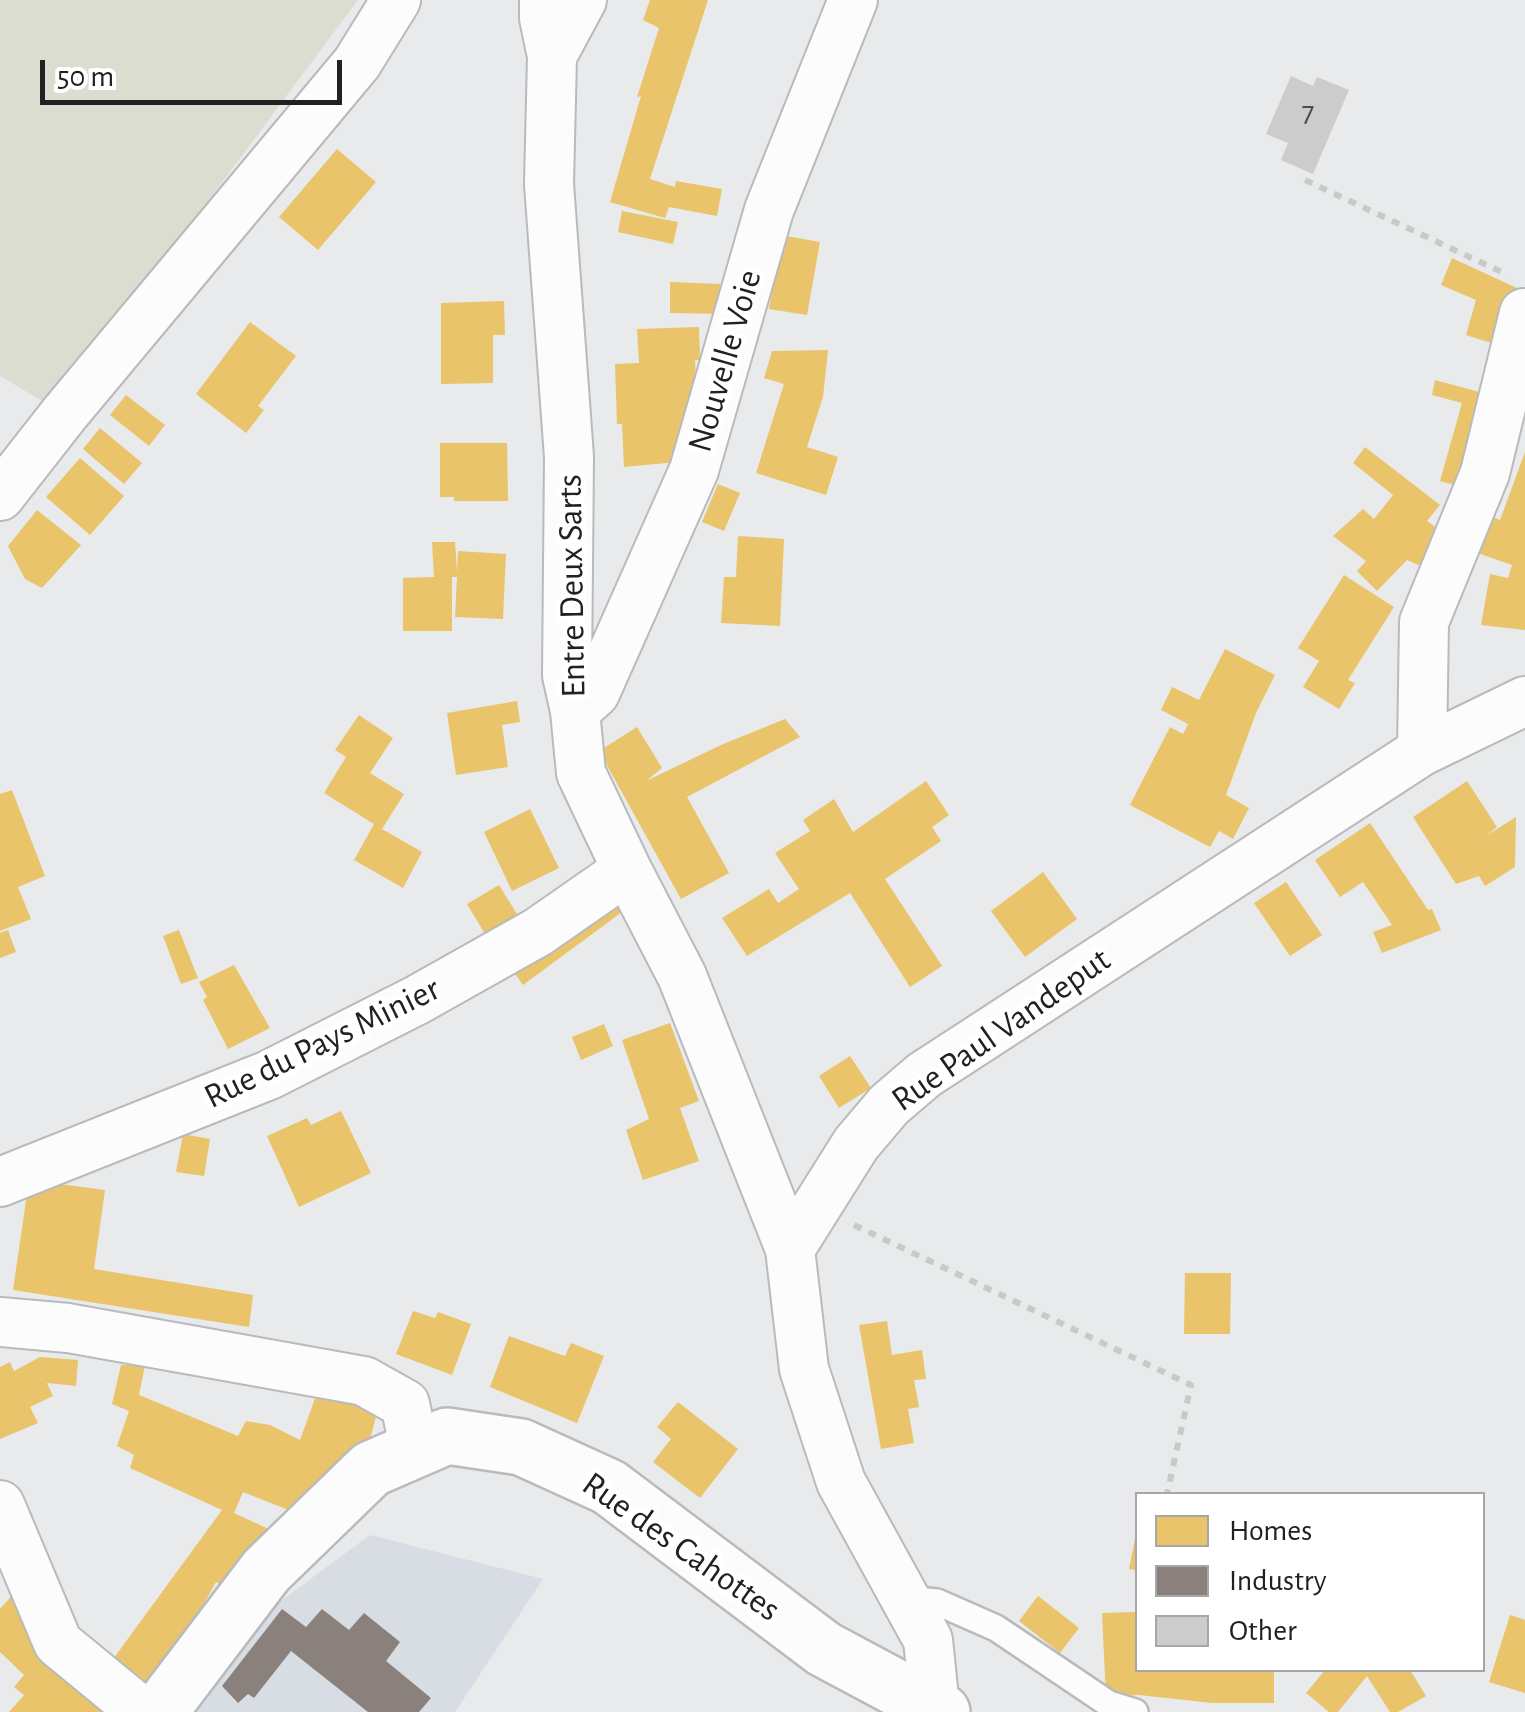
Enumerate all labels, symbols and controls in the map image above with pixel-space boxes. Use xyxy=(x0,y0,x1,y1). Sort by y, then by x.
scale bar xyxy=(45,40,348,102)
text: 50 m xyxy=(57,62,114,92)
house number: 7 xyxy=(1302,94,1314,130)
street label: Nouvelle Voie xyxy=(679,265,771,457)
street label: Entre Deux Sarts xyxy=(549,474,595,698)
street label: Rue Paul Vandeput xyxy=(884,939,1118,1121)
street label: Rue du Pays Minier xyxy=(197,968,447,1118)
street label: Rue des Cahottes xyxy=(574,1463,788,1631)
legend xyxy=(1135,1492,1485,1672)
text: Homes xyxy=(1229,1516,1312,1546)
text: Industry xyxy=(1229,1566,1327,1596)
text: Other xyxy=(1229,1616,1297,1646)

